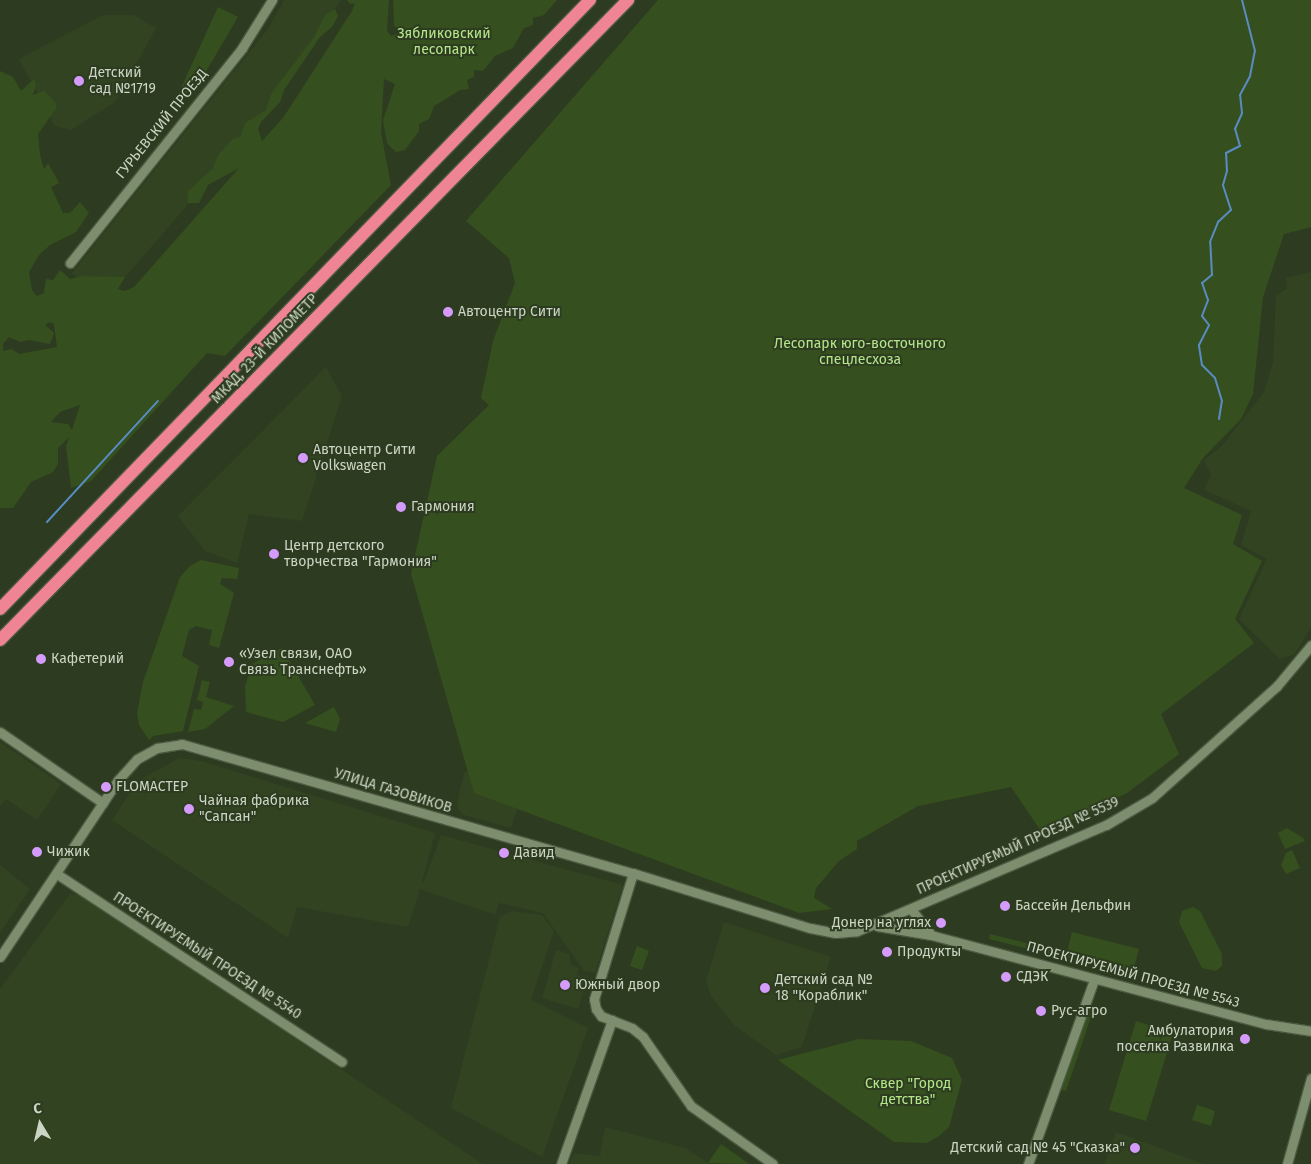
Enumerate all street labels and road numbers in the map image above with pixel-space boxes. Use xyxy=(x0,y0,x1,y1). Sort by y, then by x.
street label: ГУРЬЕВСКИЙ ПРОЕЗД xyxy=(113,66,211,182)
street label: МКАД, 23-Й КИЛОМЕТР xyxy=(208,291,322,407)
street label: УЛИЦА ГАЗОВИКОВ xyxy=(332,765,454,817)
street label: ПРОЕКТИРУЕМЫЙ ПРОЕЗД № 5539 xyxy=(914,794,1122,898)
street label: ПРОЕКТИРУЕМЫЙ ПРОЕЗД № 5540 xyxy=(110,889,304,1023)
street label: ПРОЕКТИРУЕМЫЙ ПРОЕЗД № 5543 xyxy=(1025,938,1241,1012)

